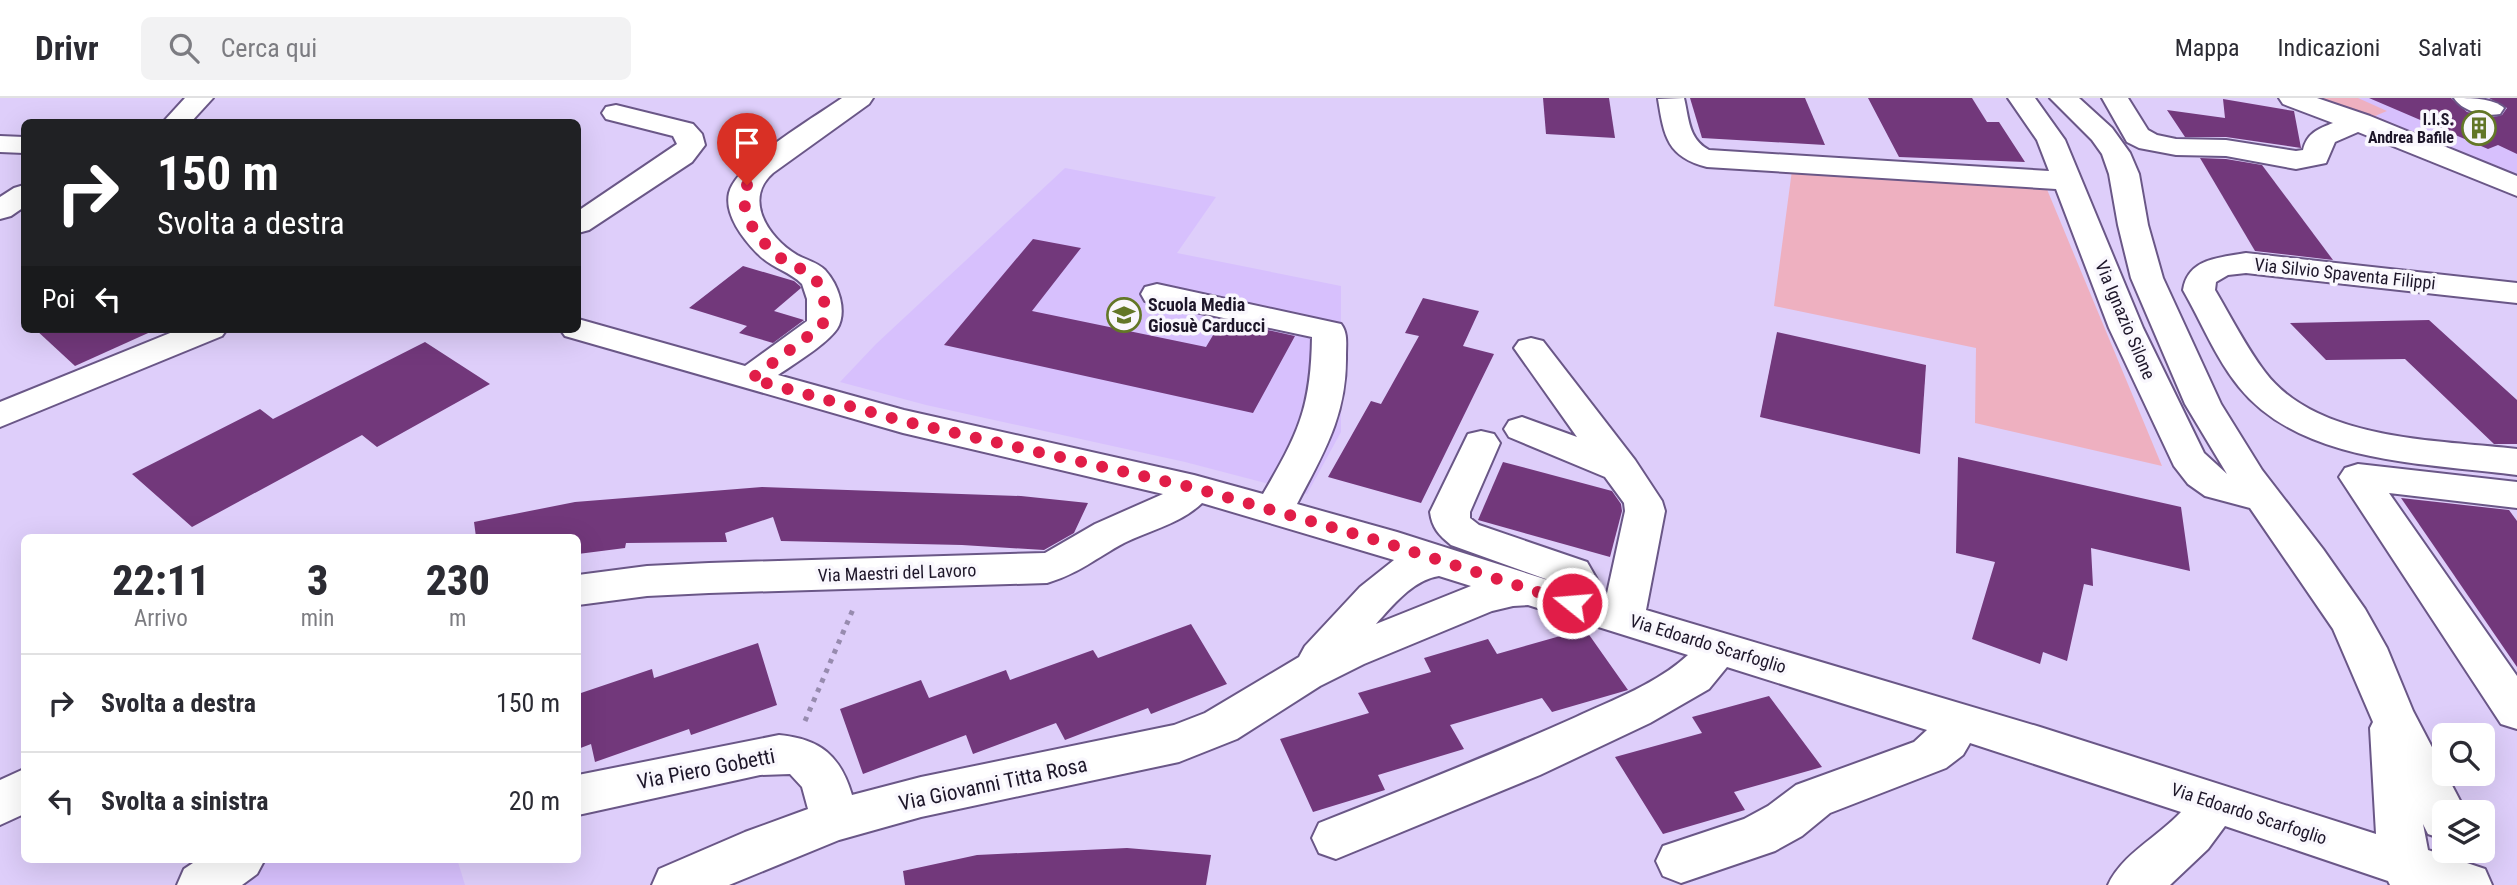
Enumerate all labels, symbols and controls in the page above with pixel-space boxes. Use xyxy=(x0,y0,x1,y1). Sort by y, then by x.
search box xyxy=(141,17,631,80)
text: Drivr xyxy=(35,29,99,68)
icon: search xyxy=(165,29,203,67)
text: Cerca qui xyxy=(221,33,317,63)
text: Mappa xyxy=(2175,34,2240,62)
text: Indicazioni xyxy=(2278,34,2380,62)
text: Salvati xyxy=(2418,34,2482,62)
building icon: I.I.S. Andrea Bafile xyxy=(2460,109,2498,147)
place label: I.I.S. Andrea Bafile xyxy=(2368,110,2454,147)
pin xyxy=(717,113,777,185)
icon: arrive xyxy=(728,124,766,162)
text: 150 m xyxy=(157,145,279,202)
icon: right xyxy=(42,147,133,238)
text: Svolta a destra xyxy=(157,204,345,242)
street label: Via Silvio Spaventa Filippi xyxy=(2253,254,2437,293)
street label: Via Ignazio Silone xyxy=(2091,257,2160,382)
icon: left xyxy=(89,280,127,318)
text: Poi xyxy=(42,284,75,314)
place label: Scuola Media Giosuè Carducci xyxy=(1148,294,1265,336)
school or university icon: Scuola Media Giosuè Carducci xyxy=(1105,296,1143,334)
text: 22:11 xyxy=(112,556,209,605)
text: 3 xyxy=(307,556,328,605)
text: 230 xyxy=(426,556,490,605)
street label: Via Maestri del Lavoro xyxy=(817,559,977,586)
position arrow xyxy=(1535,566,1609,640)
text: Arrivo xyxy=(134,605,188,632)
text: min xyxy=(301,605,334,632)
text: m xyxy=(449,605,466,632)
street label: Via Edoardo Scarfoglio xyxy=(1627,610,1789,677)
icon: right xyxy=(42,684,80,722)
text: Svolta a destra xyxy=(101,688,256,718)
text: 150 m xyxy=(496,688,560,718)
map controls xyxy=(2432,723,2495,863)
button: search xyxy=(2432,723,2495,786)
street label: Via Piero Gobetti xyxy=(635,744,777,794)
street label: Via Giovanni Titta Rosa xyxy=(897,752,1089,816)
street label: Via Edoardo Scarfoglio xyxy=(2169,778,2330,849)
icon: left xyxy=(42,782,80,820)
text: Svolta a sinistra xyxy=(101,786,268,816)
text: 20 m xyxy=(509,786,560,816)
button: layers xyxy=(2432,800,2495,863)

